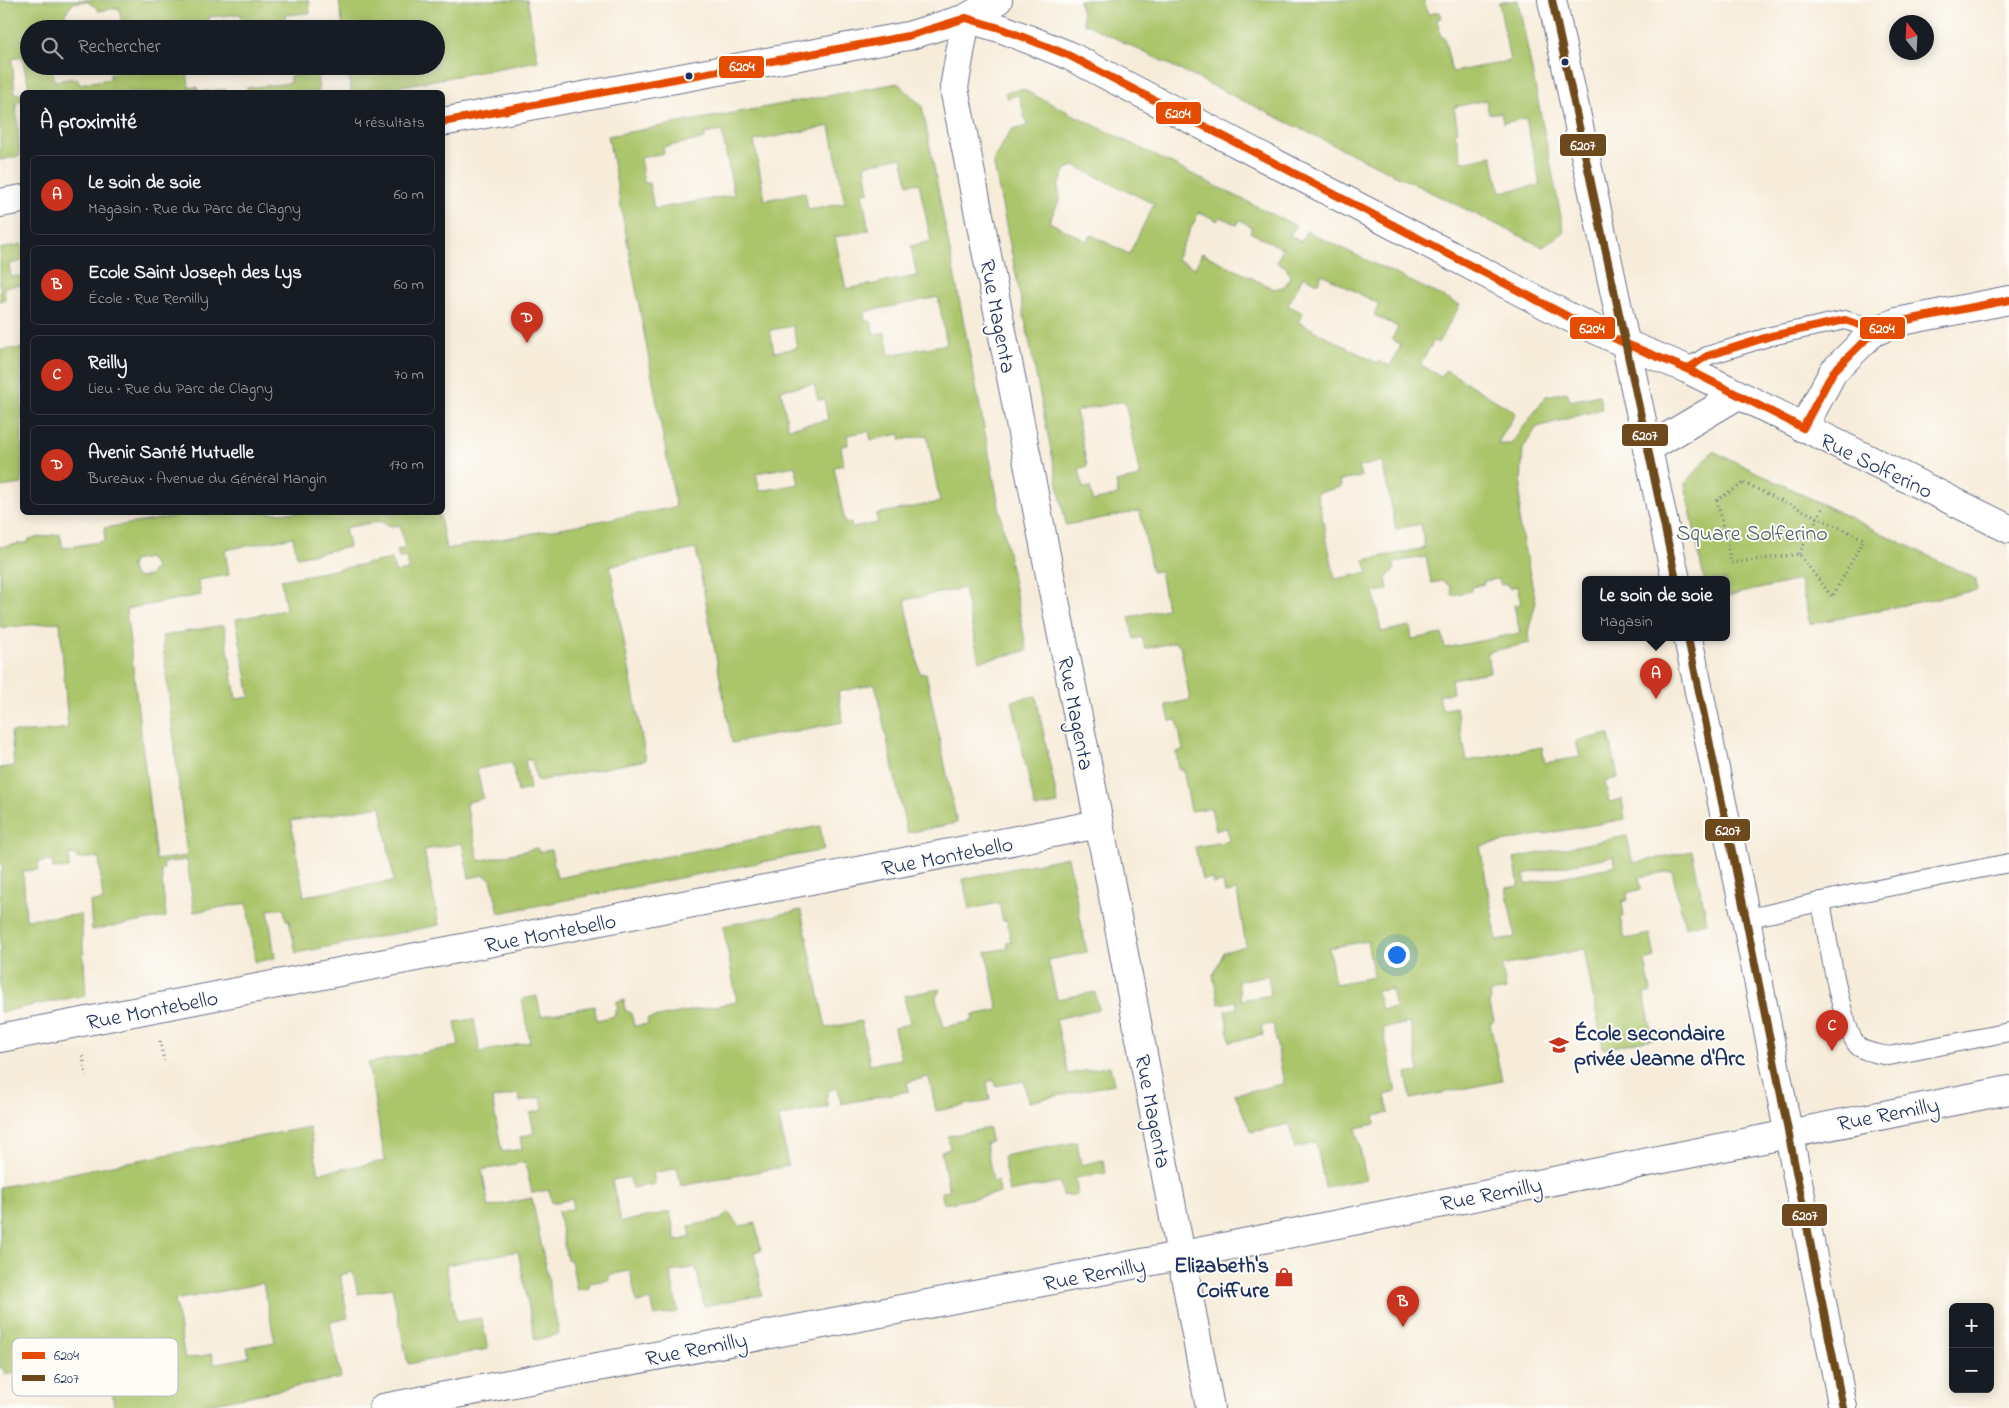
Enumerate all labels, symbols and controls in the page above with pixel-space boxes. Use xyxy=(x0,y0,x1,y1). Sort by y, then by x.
north arrow xyxy=(1889,15,1934,60)
search box xyxy=(20,20,445,75)
icon: search xyxy=(38,34,66,62)
text: Rechercher xyxy=(78,34,161,61)
line badge: 6204 xyxy=(718,55,765,79)
text: 6204 xyxy=(729,57,755,78)
unlabelled marker xyxy=(1560,57,1570,67)
unlabelled marker xyxy=(684,71,694,81)
line badge: 6204 xyxy=(1155,101,1202,125)
text: 6204 xyxy=(1165,104,1191,125)
text: À proximité xyxy=(40,108,137,138)
text: 4 résultats xyxy=(355,111,425,135)
line badge: 6207 xyxy=(1559,133,1607,157)
text: 6207 xyxy=(1570,136,1596,157)
text: Le soin de soie xyxy=(88,170,201,197)
text: A xyxy=(52,183,62,207)
text: 60 m xyxy=(394,183,424,207)
text: Magasin · Rue du Parc de Clagny xyxy=(88,197,301,221)
street label: Rue Magenta xyxy=(968,257,1023,376)
text: Ecole Saint Joseph des Lys xyxy=(88,260,302,287)
text: B xyxy=(52,273,62,297)
text: 60 m xyxy=(394,273,424,297)
text: École · Rue Remilly xyxy=(88,287,209,311)
pin: D xyxy=(511,302,543,343)
line badge: 6204 xyxy=(1569,316,1616,340)
line badge: 6204 xyxy=(1859,316,1906,340)
text: 6204 xyxy=(1579,319,1605,340)
text: 6204 xyxy=(1869,319,1895,340)
text: Reilly xyxy=(88,350,127,377)
text: C xyxy=(53,363,61,387)
text: 70 m xyxy=(394,363,424,387)
text: Lieu · Rue du Parc de Clagny xyxy=(88,377,273,401)
line badge: 6207 xyxy=(1621,423,1669,447)
text: 6207 xyxy=(1632,426,1658,447)
street label: Rue Solferino xyxy=(1814,427,1937,509)
text: Avenir Santé Mutuelle xyxy=(88,440,254,467)
text: D xyxy=(51,453,63,477)
text: 170 m xyxy=(389,453,424,477)
text: Bureaux · Avenue du Général Mangin xyxy=(88,467,327,491)
park label: Square Solferino xyxy=(1676,519,1828,551)
popup xyxy=(1582,576,1730,641)
text: Le soin de soie xyxy=(1600,583,1712,610)
text: Magasin xyxy=(1600,610,1653,634)
street label: Rue Magenta xyxy=(1046,654,1101,773)
pin: A xyxy=(1640,658,1672,699)
line badge: 6207 xyxy=(1704,818,1751,842)
text: 6207 xyxy=(1715,821,1741,842)
street label: Rue Montebello xyxy=(879,830,1016,886)
street label: Rue Montebello xyxy=(482,907,619,963)
your location xyxy=(1384,942,1410,968)
street label: Rue Montebello xyxy=(84,984,221,1040)
pin: C xyxy=(1816,1010,1848,1051)
place label: École secondaire privée Jeanne d'Arc xyxy=(1574,1019,1746,1076)
school or university icon: École secondaire privée Jeanne d'Arc xyxy=(1548,1034,1570,1056)
street label: Rue Magenta xyxy=(1123,1052,1178,1171)
street label: Rue Remilly xyxy=(1835,1090,1942,1142)
street label: Rue Remilly xyxy=(1438,1170,1545,1222)
line badge: 6207 xyxy=(1781,1203,1828,1227)
text: 6207 xyxy=(1792,1206,1818,1227)
street label: Rue Remilly xyxy=(1041,1250,1148,1302)
place label: Elizabeth's Coiffure xyxy=(1174,1251,1270,1308)
shop icon: Elizabeth's Coiffure xyxy=(1273,1266,1295,1288)
pin: B xyxy=(1387,1286,1419,1327)
map controls xyxy=(1949,1303,1994,1393)
button: + xyxy=(1949,1303,1994,1348)
street label: Rue Remilly xyxy=(643,1325,750,1377)
legend xyxy=(12,1338,178,1396)
text: 6204 xyxy=(54,1346,79,1367)
button: − xyxy=(1949,1348,1994,1393)
text: 6207 xyxy=(54,1369,79,1390)

